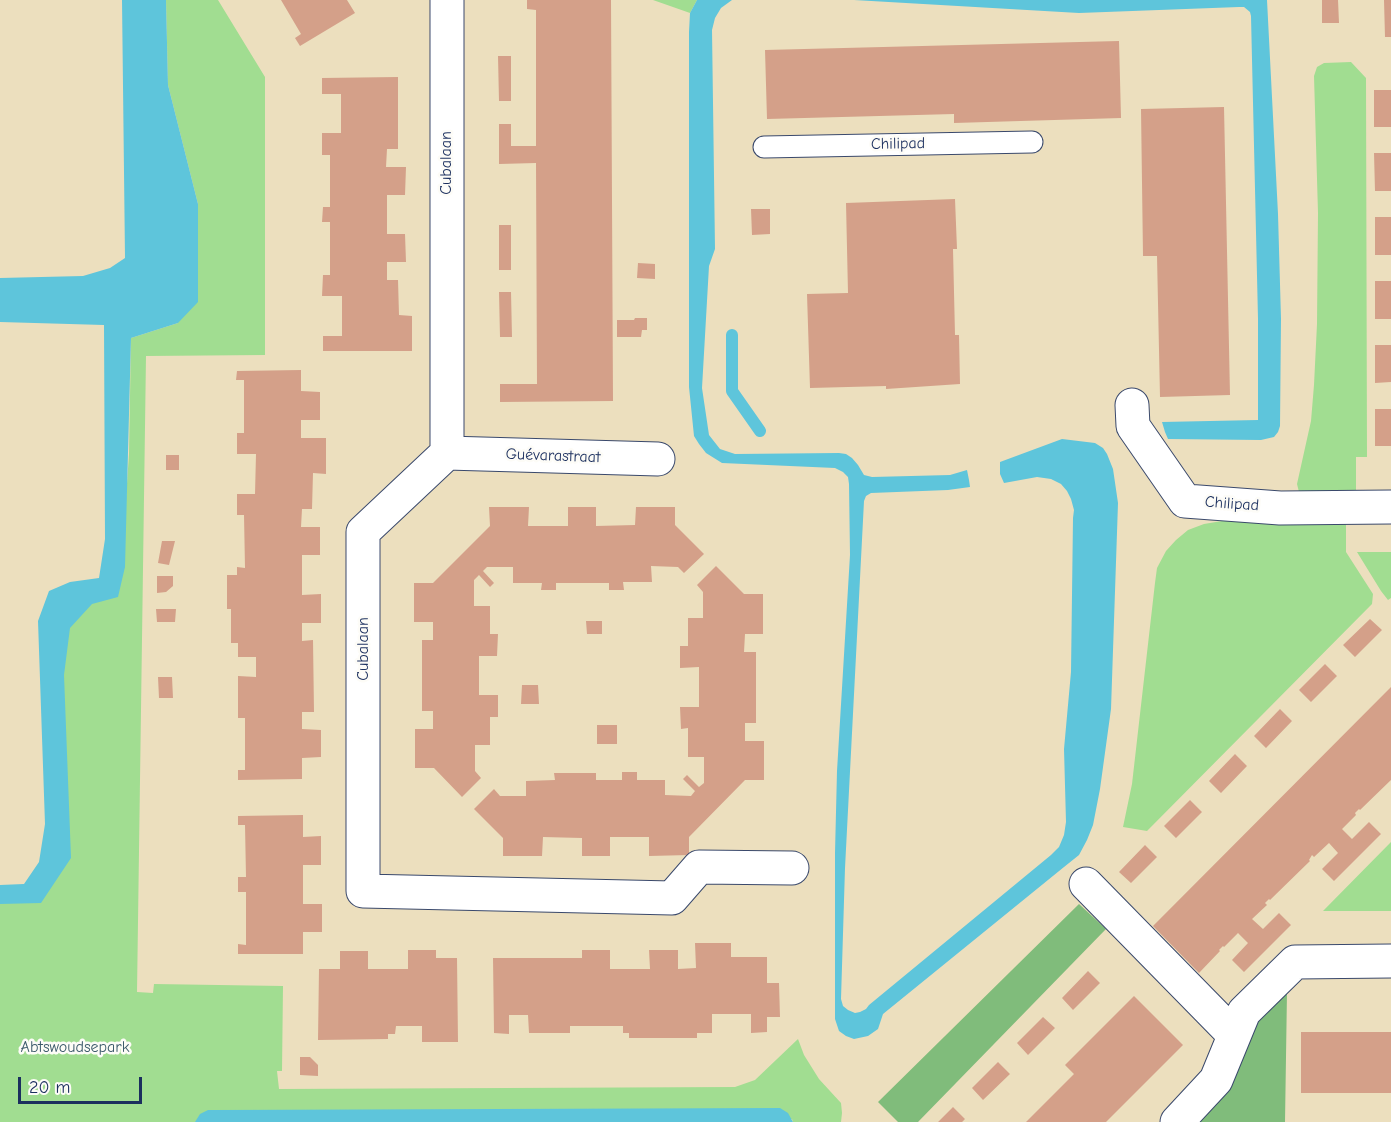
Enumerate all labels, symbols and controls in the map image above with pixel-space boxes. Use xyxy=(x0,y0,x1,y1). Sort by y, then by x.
street label: Cubalaan xyxy=(436,131,456,195)
street label: Chilipad xyxy=(871,134,925,154)
street label: Guévarastraat xyxy=(505,445,601,467)
street label: Chilipad xyxy=(1204,493,1260,515)
street label: Cubalaan xyxy=(353,617,373,681)
park label: Abtswoudsepark xyxy=(21,1037,129,1057)
scale bar xyxy=(21,1065,146,1103)
text: 20 m xyxy=(29,1077,70,1098)

